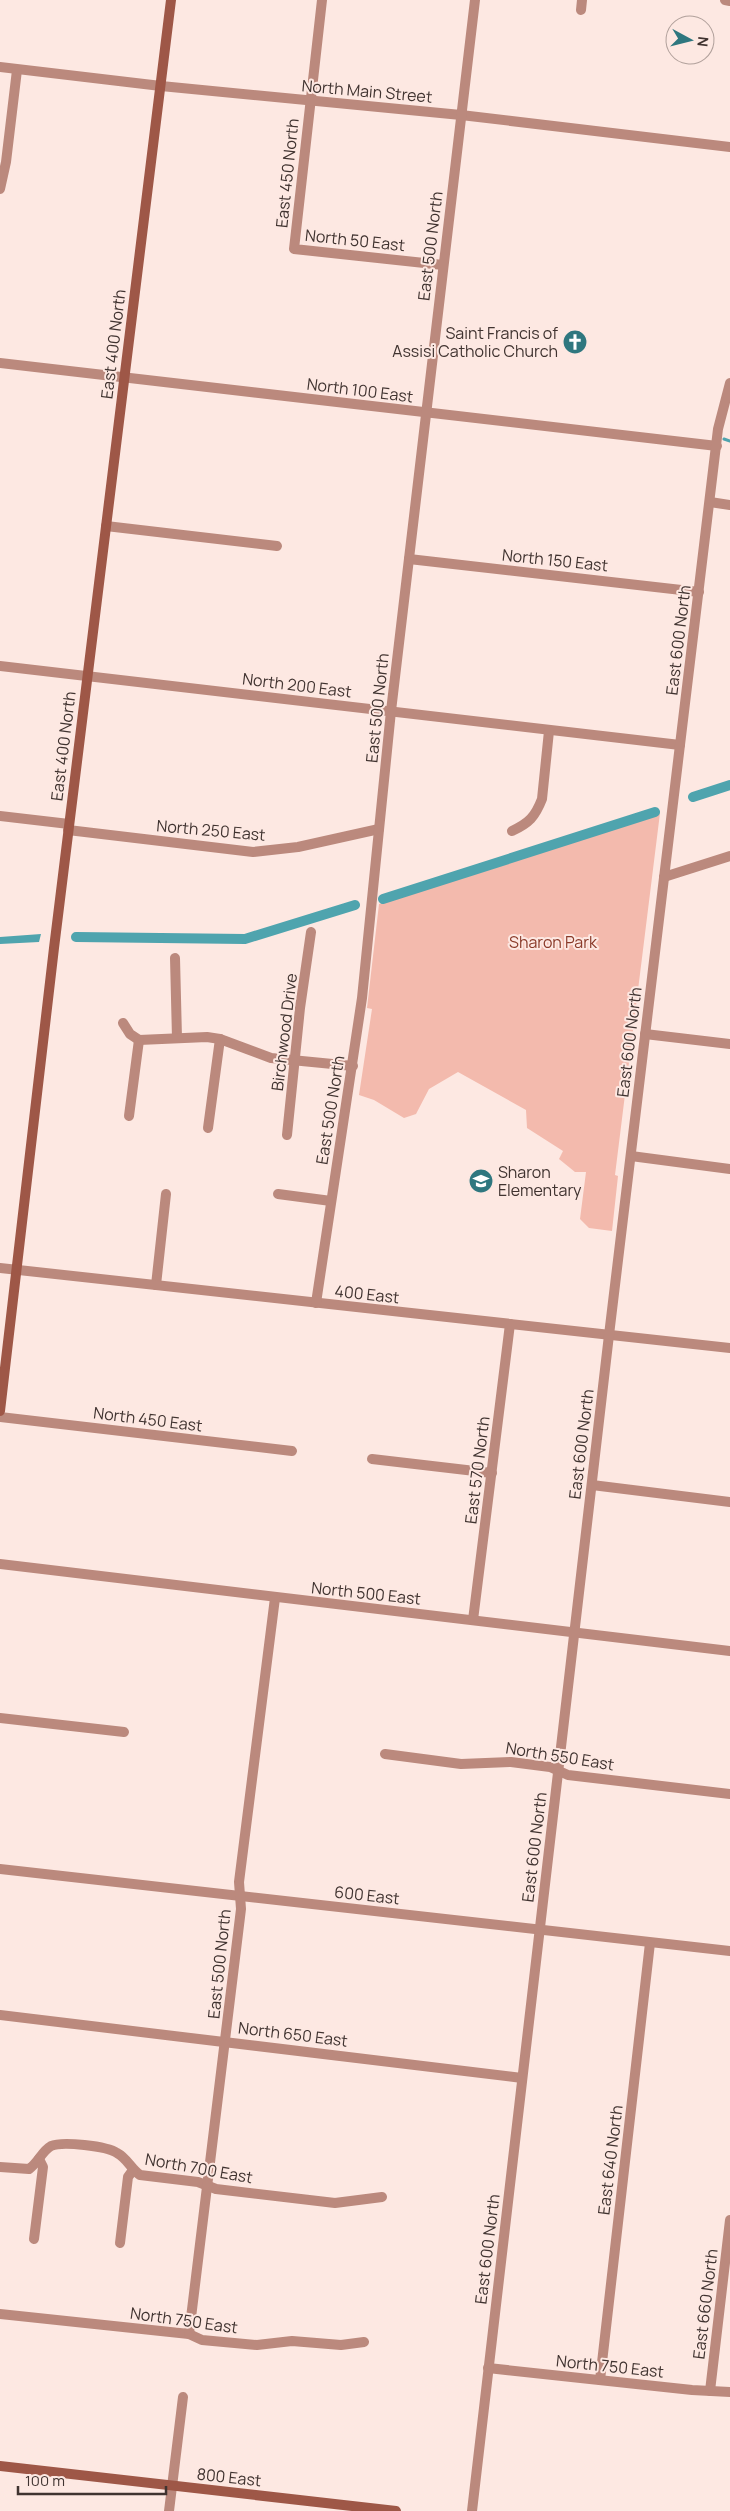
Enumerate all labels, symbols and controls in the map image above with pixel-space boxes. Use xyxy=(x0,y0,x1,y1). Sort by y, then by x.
north arrow xyxy=(665,15,715,65)
text: N xyxy=(693,35,713,48)
street label: North Main Street xyxy=(301,74,433,108)
street label: East 450 North xyxy=(270,117,304,229)
street label: East 500 North xyxy=(412,190,448,302)
street label: North 50 East xyxy=(304,224,406,256)
street label: East 400 North xyxy=(95,288,131,400)
place label: Saint Francis of Assisi Catholic Church xyxy=(392,322,558,362)
church icon: Saint Francis of Assisi Catholic Church xyxy=(562,329,588,355)
street label: North 100 East xyxy=(306,373,414,407)
street label: North 150 East xyxy=(501,543,609,577)
street label: East 600 North xyxy=(660,584,696,696)
street label: East 500 North xyxy=(360,652,394,764)
street label: North 200 East xyxy=(241,667,353,703)
street label: East 400 North xyxy=(45,690,81,802)
street label: North 250 East xyxy=(156,814,266,846)
park label: Sharon Park xyxy=(509,931,598,953)
street label: Birchwood Drive xyxy=(266,972,302,1092)
street label: East 600 North xyxy=(611,986,647,1098)
street label: East 500 North xyxy=(311,1054,349,1166)
place label: Sharon Elementary xyxy=(498,1161,582,1201)
school or university icon: Sharon Elementary xyxy=(468,1168,494,1194)
street label: 400 East xyxy=(334,1280,400,1308)
street label: East 600 North xyxy=(563,1388,599,1500)
street label: North 450 East xyxy=(92,1401,204,1437)
street label: East 570 North xyxy=(459,1415,495,1525)
street label: North 500 East xyxy=(310,1576,422,1610)
street label: North 550 East xyxy=(504,1737,616,1775)
street label: East 600 North xyxy=(516,1791,552,1903)
street label: 600 East xyxy=(333,1881,401,1909)
street label: East 500 North xyxy=(202,1908,236,2020)
street label: North 650 East xyxy=(237,2016,349,2052)
street label: East 640 North xyxy=(592,2104,628,2216)
street label: North 700 East xyxy=(143,2148,255,2188)
street label: East 600 North xyxy=(469,2193,505,2305)
street label: East 660 North xyxy=(687,2248,723,2360)
street label: North 750 East xyxy=(129,2302,239,2338)
street label: North 750 East xyxy=(555,2349,665,2383)
street label: 800 East xyxy=(196,2463,262,2491)
scale bar xyxy=(18,2464,165,2496)
text: 100 m xyxy=(25,2470,65,2491)

